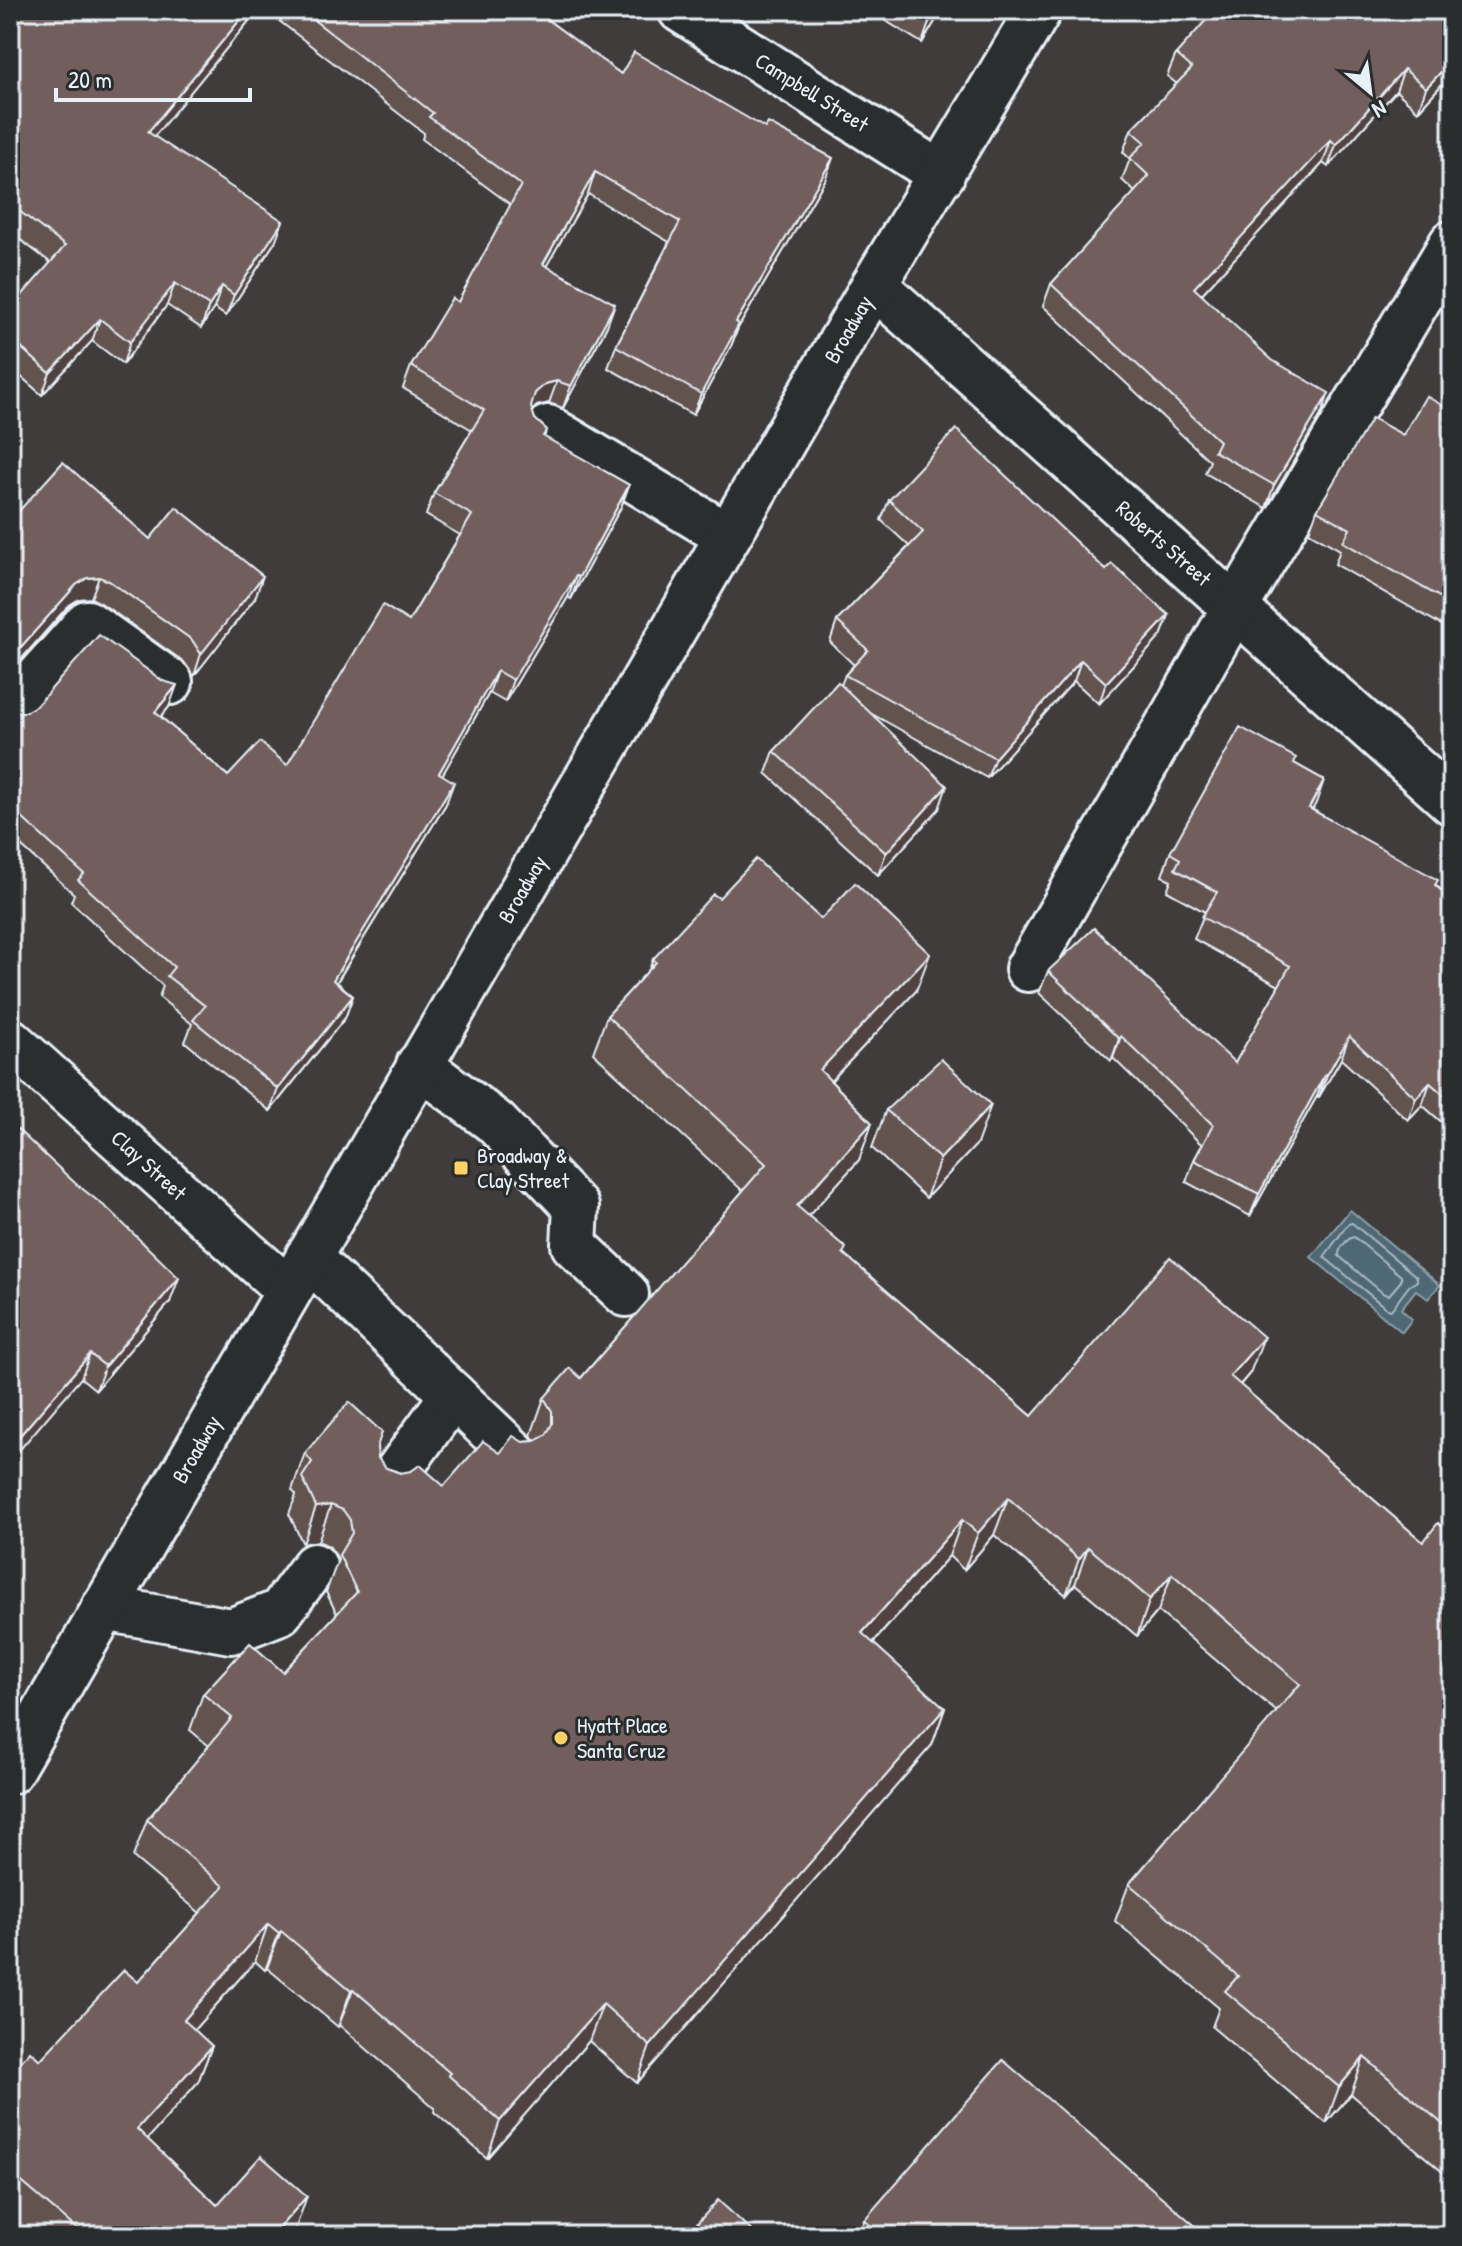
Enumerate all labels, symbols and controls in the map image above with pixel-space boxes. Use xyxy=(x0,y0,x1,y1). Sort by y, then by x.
street label: Campbell Street xyxy=(750,45,875,139)
scale bar xyxy=(56,52,250,102)
north arrow xyxy=(1330,52,1410,132)
text: 20 m xyxy=(68,63,112,95)
text: N xyxy=(1367,94,1392,126)
street label: Broadway xyxy=(817,290,879,368)
street label: Roberts Street xyxy=(1110,493,1218,593)
street label: Broadway xyxy=(491,850,553,928)
street label: Clay Street xyxy=(105,1123,194,1207)
place label: Broadway & Clay Street xyxy=(477,1140,570,1195)
marker: Broadway & Clay Street xyxy=(452,1159,470,1177)
street label: Broadway xyxy=(165,1410,227,1488)
place label: Hyatt Place Santa Cruz xyxy=(577,1710,668,1765)
marker: Hyatt Place Santa Cruz xyxy=(552,1729,570,1747)

